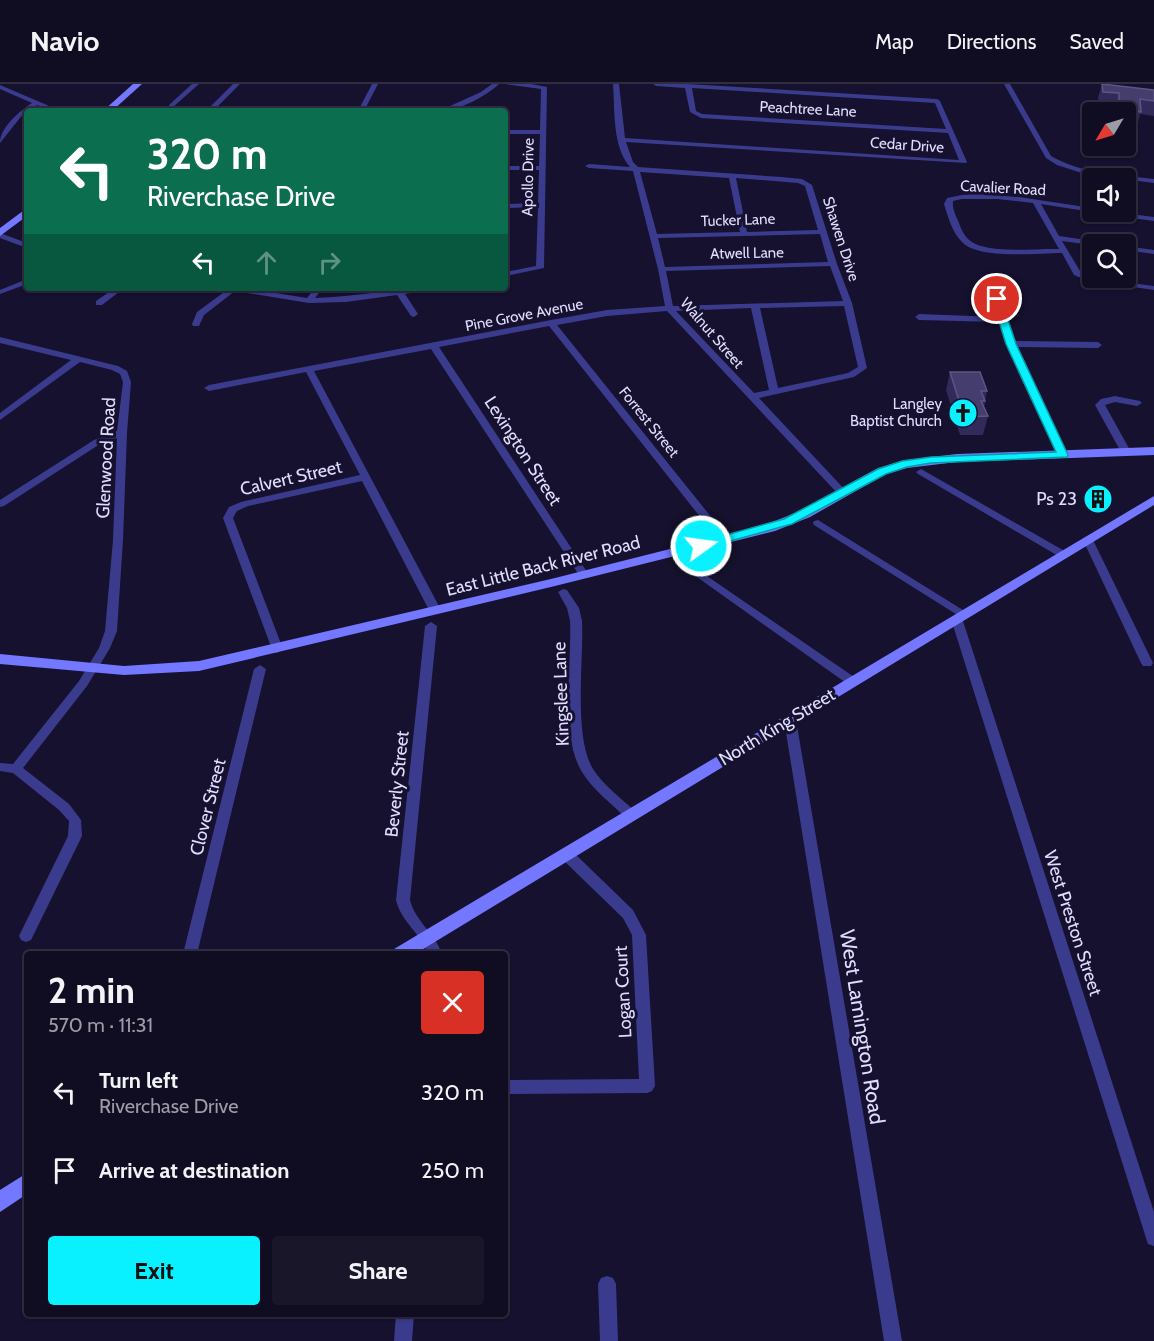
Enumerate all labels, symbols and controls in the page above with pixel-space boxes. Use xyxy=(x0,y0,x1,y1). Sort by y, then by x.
text: Navio xyxy=(30,24,100,58)
text: Map xyxy=(875,29,914,54)
text: Directions xyxy=(947,29,1036,54)
text: Saved xyxy=(1069,29,1124,54)
street label: Peachtree Lane xyxy=(759,97,857,121)
north arrow xyxy=(1082,102,1136,156)
map controls xyxy=(1082,102,1136,288)
text: 320 m xyxy=(147,128,267,180)
icon: left xyxy=(48,132,126,210)
street label: Cedar Drive xyxy=(869,133,945,157)
street label: Apollo Drive xyxy=(518,137,538,216)
button: sound xyxy=(1082,168,1136,222)
street label: Cavalier Road xyxy=(960,177,1046,199)
text: Riverchase Drive xyxy=(147,180,335,213)
street label: Shawen Drive xyxy=(819,195,863,284)
street label: Tucker Lane xyxy=(701,210,776,230)
button: search xyxy=(1082,234,1136,288)
street label: Atwell Lane xyxy=(710,243,784,263)
icon: left xyxy=(187,246,220,279)
icon: ahead xyxy=(250,246,283,279)
icon: right xyxy=(313,246,346,279)
pin xyxy=(971,273,1022,324)
icon: arrive xyxy=(980,282,1013,315)
street label: Walnut Street xyxy=(676,294,748,372)
street label: Pine Grove Avenue xyxy=(464,295,585,335)
street label: Forrest Street xyxy=(615,383,683,461)
street label: Lexington Street xyxy=(480,392,566,510)
place label: Langley Baptist Church xyxy=(850,395,942,430)
street label: Glenwood Road xyxy=(92,397,120,519)
church icon: Langley Baptist Church xyxy=(947,397,979,429)
street label: Calvert Street xyxy=(238,456,344,500)
building icon: Ps 23 xyxy=(1082,483,1114,515)
place label: Ps 23 xyxy=(1036,488,1077,510)
position arrow xyxy=(669,514,733,578)
street label: East Little Back River Road xyxy=(444,531,642,601)
street label: Kingslee Lane xyxy=(548,641,574,747)
street label: North King Street xyxy=(715,684,839,770)
street label: Beverly Street xyxy=(380,730,414,838)
street label: Clover Street xyxy=(185,756,231,858)
street label: West Preston Street xyxy=(1039,847,1107,999)
street label: West Lamington Road xyxy=(835,928,890,1126)
street label: Logan Court xyxy=(610,945,636,1039)
text: 2 min xyxy=(48,968,135,1012)
button: close xyxy=(421,971,484,1034)
text: 570 m · 11:31 xyxy=(48,1013,153,1037)
text: Turn left xyxy=(99,1067,178,1094)
icon: left xyxy=(48,1076,81,1109)
text: 320 m xyxy=(421,1079,484,1106)
text: Riverchase Drive xyxy=(99,1094,239,1118)
icon: arrive xyxy=(48,1154,81,1187)
text: Arrive at destination xyxy=(99,1157,289,1184)
text: 250 m xyxy=(421,1157,484,1184)
button: Exit xyxy=(48,1236,260,1305)
button: Share xyxy=(272,1236,484,1305)

